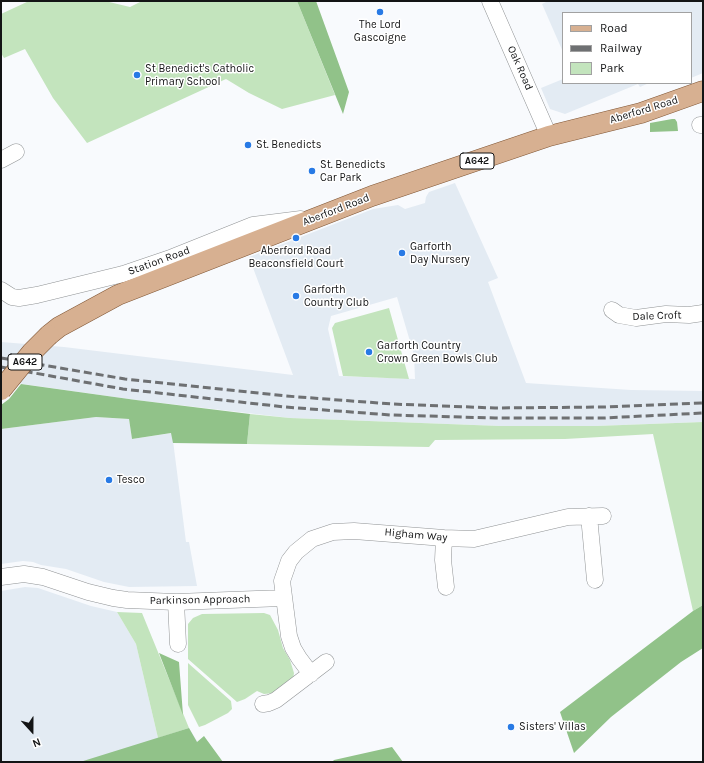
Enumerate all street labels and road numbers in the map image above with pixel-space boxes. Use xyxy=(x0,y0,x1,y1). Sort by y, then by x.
street label: Oak Road xyxy=(504,44,536,92)
street label: Aberford Road xyxy=(608,93,680,127)
road number: A642 xyxy=(460,153,494,169)
street label: Aberford Road xyxy=(301,191,371,229)
street label: Station Road xyxy=(126,244,192,278)
street label: Dale Croft xyxy=(632,309,682,323)
road number: A642 xyxy=(8,354,42,370)
street label: Higham Way xyxy=(384,526,448,544)
street label: Parkinson Approach xyxy=(149,593,251,607)

